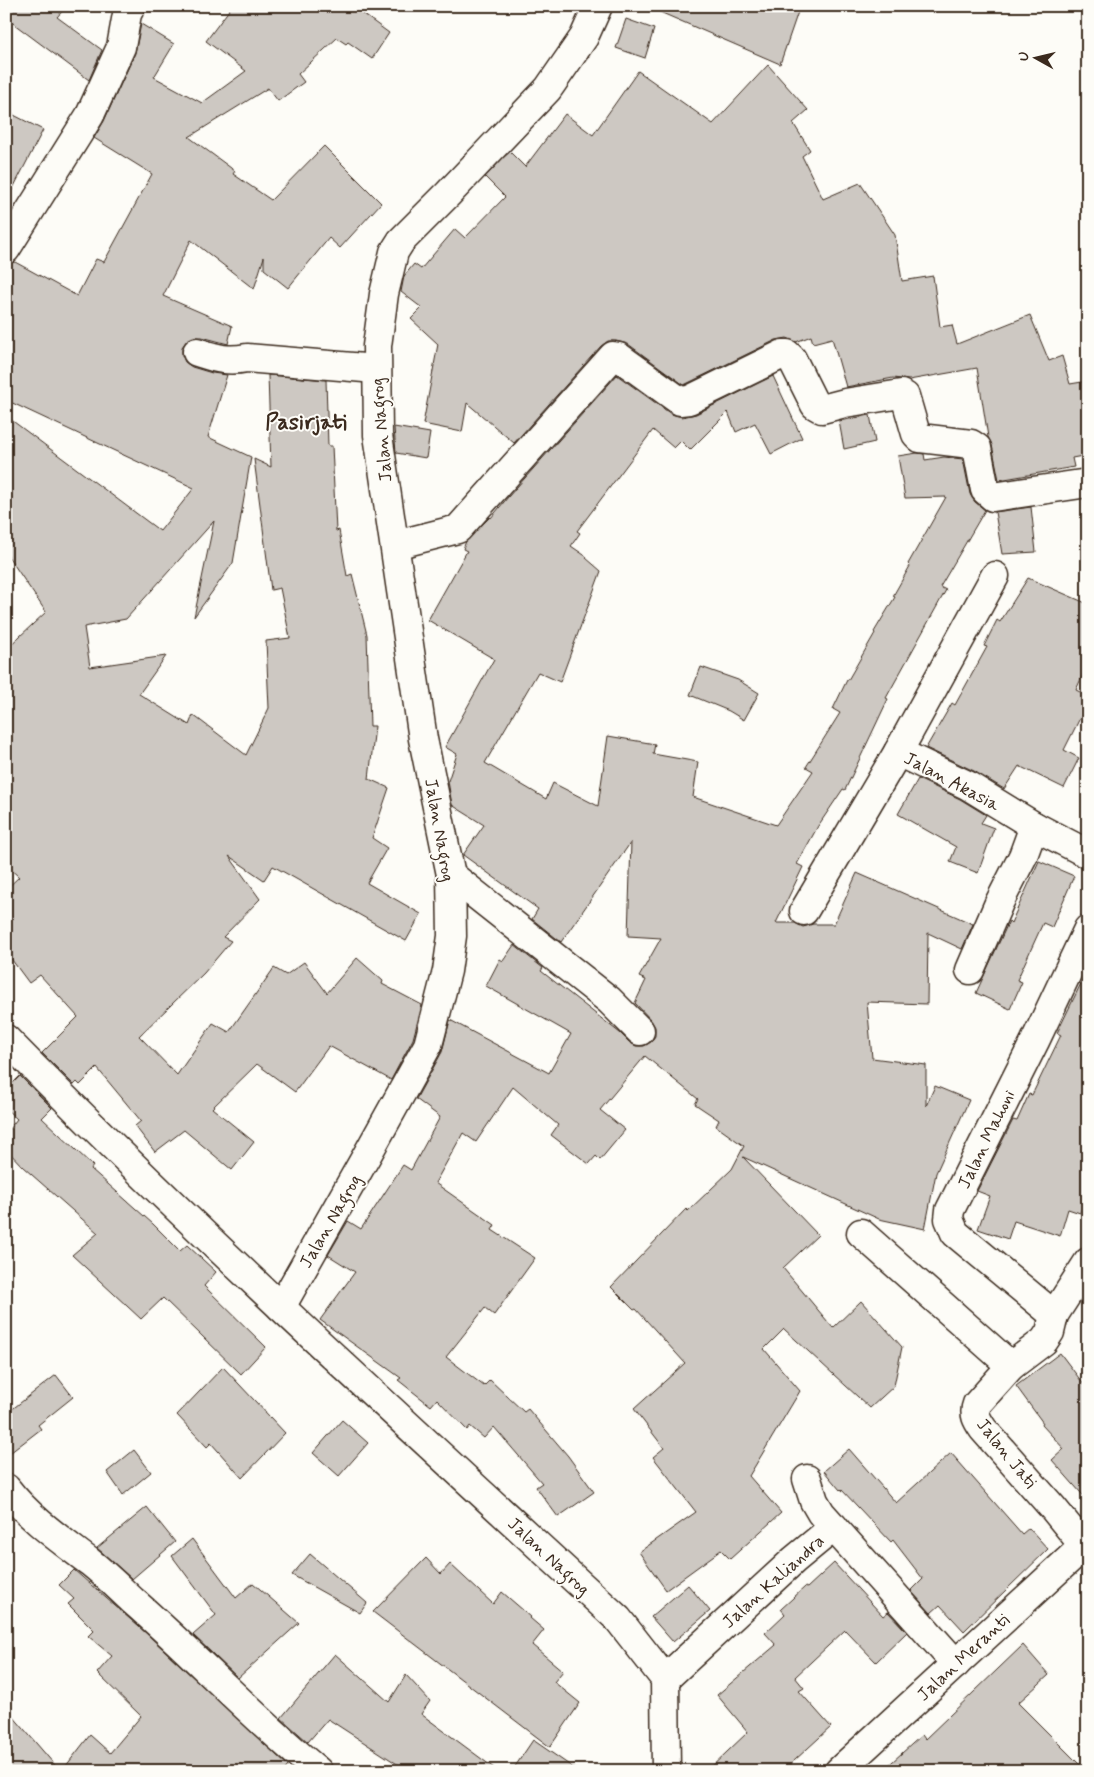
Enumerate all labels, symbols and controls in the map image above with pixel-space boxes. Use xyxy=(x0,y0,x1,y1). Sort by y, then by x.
north arrow xyxy=(1012,32,1062,82)
text: U xyxy=(1015,51,1034,62)
street label: Jalan Nagrog xyxy=(365,377,401,483)
district label: Pasirjati xyxy=(265,409,347,437)
street label: Jalan Akasia xyxy=(900,747,1004,817)
street label: Jalan Nagrog xyxy=(416,777,460,884)
street label: Jalan Mahoni xyxy=(953,1086,1021,1193)
street label: Jalan Nagrog xyxy=(294,1170,369,1274)
street label: Jalan Jati xyxy=(970,1413,1042,1494)
street label: Jalan Nagrog xyxy=(501,1512,595,1603)
street label: Jalan Kaliandra xyxy=(717,1529,830,1634)
street label: Jalan Meranti xyxy=(912,1608,1015,1707)

